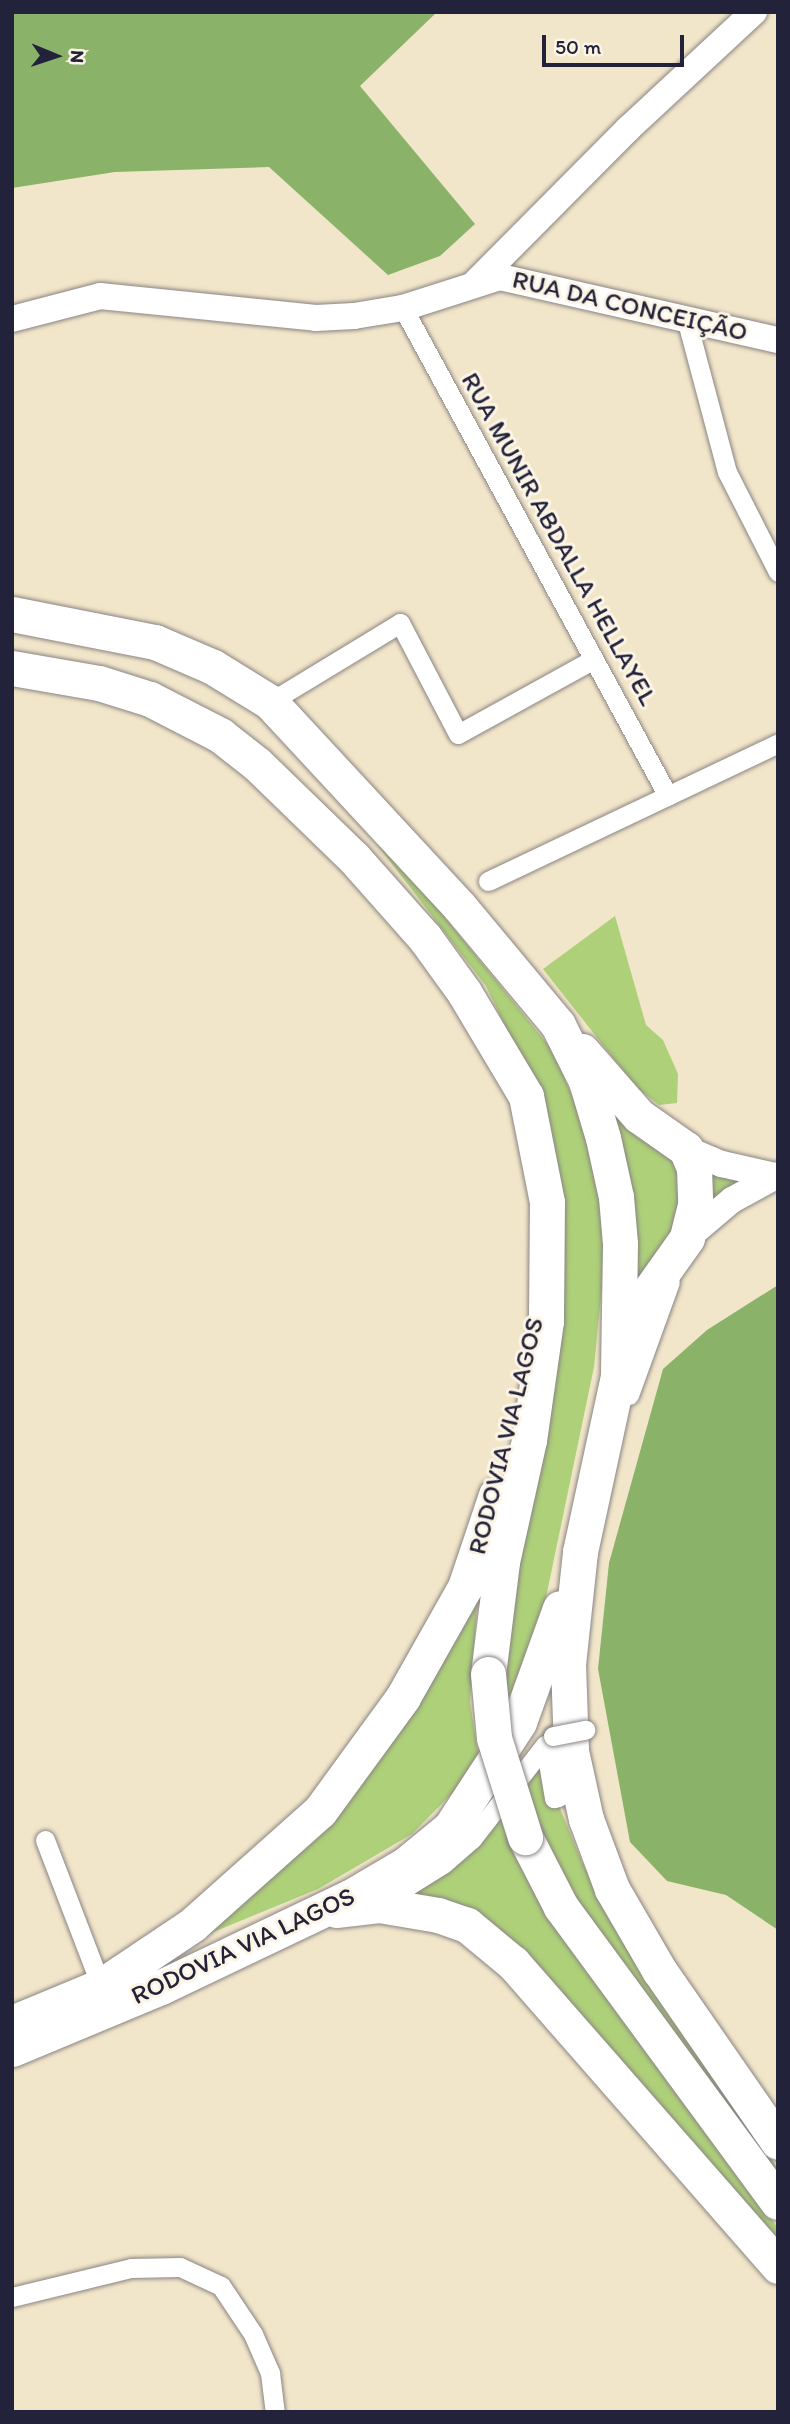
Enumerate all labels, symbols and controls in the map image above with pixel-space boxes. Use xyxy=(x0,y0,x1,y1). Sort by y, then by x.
north arrow xyxy=(21,21,91,91)
scale bar xyxy=(545,21,687,65)
text: 50 m xyxy=(555,34,601,59)
text: N xyxy=(66,50,89,64)
street label: RUA DA CONCEIÇÃO xyxy=(509,264,751,348)
street label: RUA MUNIR ABDALLA HELLAYEL xyxy=(455,369,663,709)
street label: RODOVIA VIA LAGOS xyxy=(461,1313,551,1559)
street label: RODOVIA VIA LAGOS xyxy=(125,1880,361,2012)

